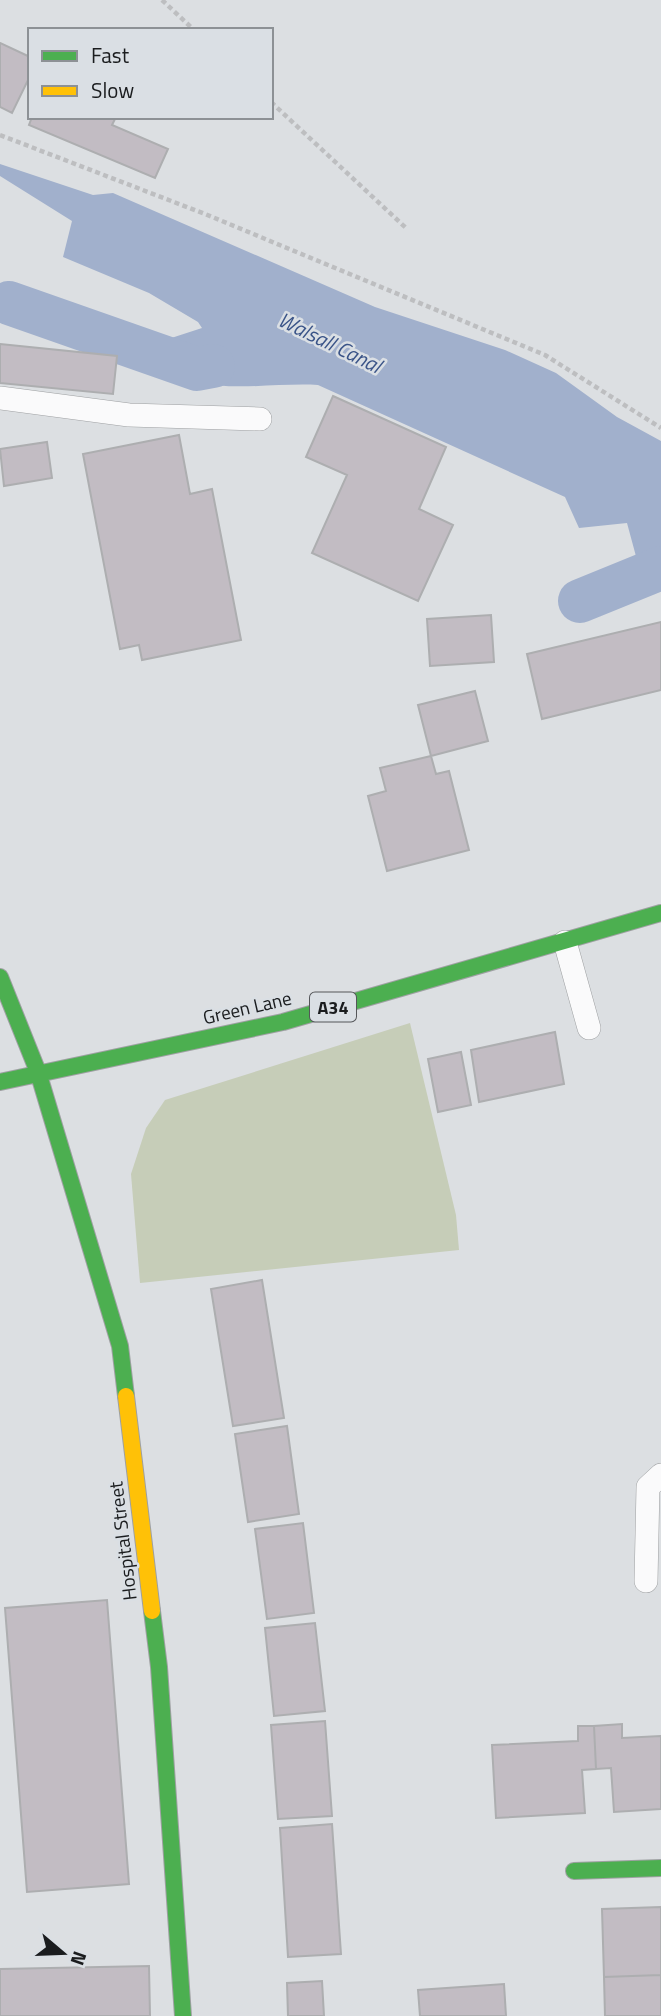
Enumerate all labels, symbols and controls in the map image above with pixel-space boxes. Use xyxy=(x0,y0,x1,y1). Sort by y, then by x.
legend xyxy=(28,28,273,119)
text: Fast xyxy=(91,39,130,71)
text: Slow xyxy=(91,74,134,106)
water label: Walsall Canal xyxy=(273,303,389,382)
street label: Green Lane xyxy=(200,983,294,1031)
road number: A34 xyxy=(310,992,356,1022)
street label: Hospital Street xyxy=(100,1480,144,1602)
north arrow xyxy=(28,1918,98,1988)
text: N xyxy=(64,1948,95,1970)

